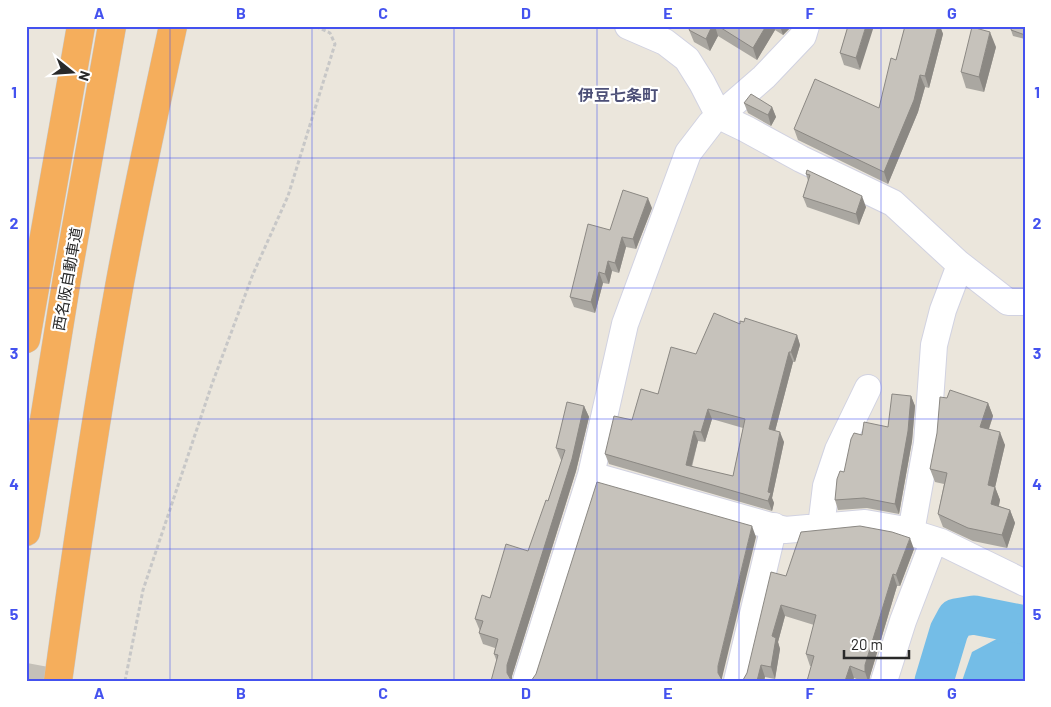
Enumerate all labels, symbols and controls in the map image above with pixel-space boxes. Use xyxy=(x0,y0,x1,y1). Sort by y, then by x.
text: A xyxy=(94,3,105,22)
text: B xyxy=(236,3,246,22)
text: C xyxy=(378,3,388,22)
text: D xyxy=(521,3,531,22)
text: E xyxy=(663,3,673,22)
text: F xyxy=(806,3,815,22)
text: G xyxy=(947,3,957,22)
north arrow xyxy=(48,48,98,98)
text: N xyxy=(75,69,94,83)
text: 1 xyxy=(11,82,17,101)
text: 1 xyxy=(1034,82,1040,101)
district label: 伊豆七条町 xyxy=(577,85,658,104)
text: 2 xyxy=(10,213,19,232)
text: 2 xyxy=(1033,213,1042,232)
street label: 西名阪自動車道 xyxy=(49,226,85,332)
text: 3 xyxy=(10,343,18,362)
text: 3 xyxy=(1033,343,1041,362)
text: 4 xyxy=(9,474,19,493)
text: 4 xyxy=(1032,474,1042,493)
text: 5 xyxy=(10,604,19,623)
text: 5 xyxy=(1033,604,1042,623)
scale bar xyxy=(844,627,908,659)
text: 20 m xyxy=(851,635,883,653)
text: A xyxy=(94,683,105,702)
text: B xyxy=(236,683,246,702)
text: C xyxy=(378,683,388,702)
text: D xyxy=(521,683,531,702)
text: E xyxy=(663,683,673,702)
text: F xyxy=(806,683,815,702)
text: G xyxy=(947,683,957,702)

